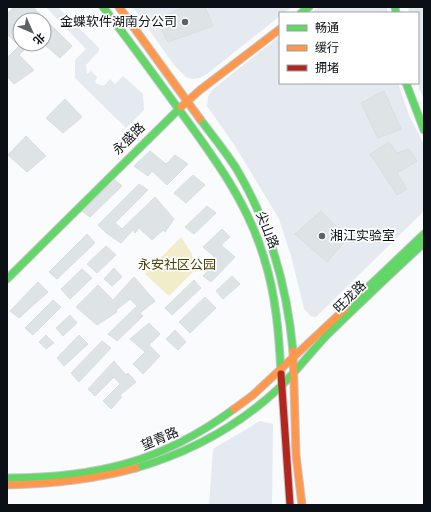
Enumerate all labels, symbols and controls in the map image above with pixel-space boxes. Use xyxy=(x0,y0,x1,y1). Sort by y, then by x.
north arrow xyxy=(12,12,52,52)
legend xyxy=(279,12,419,84)
place label: 金蝶软件湖南分公司 xyxy=(60,14,177,30)
marker: 金蝶软件湖南分公司 xyxy=(180,17,190,27)
text: 畅通 xyxy=(315,21,339,35)
text: 北 xyxy=(30,30,47,47)
text: 缓行 xyxy=(315,41,339,55)
text: 拥堵 xyxy=(315,61,339,75)
street label: 永盛路 xyxy=(110,120,148,158)
street label: 尖山路 xyxy=(252,209,282,251)
place label: 湘江实验室 xyxy=(330,228,395,244)
marker: 湘江实验室 xyxy=(317,231,327,241)
park label: 永安社区公园 xyxy=(138,257,216,273)
street label: 旺龙路 xyxy=(330,278,370,316)
street label: 望青路 xyxy=(139,424,181,454)

